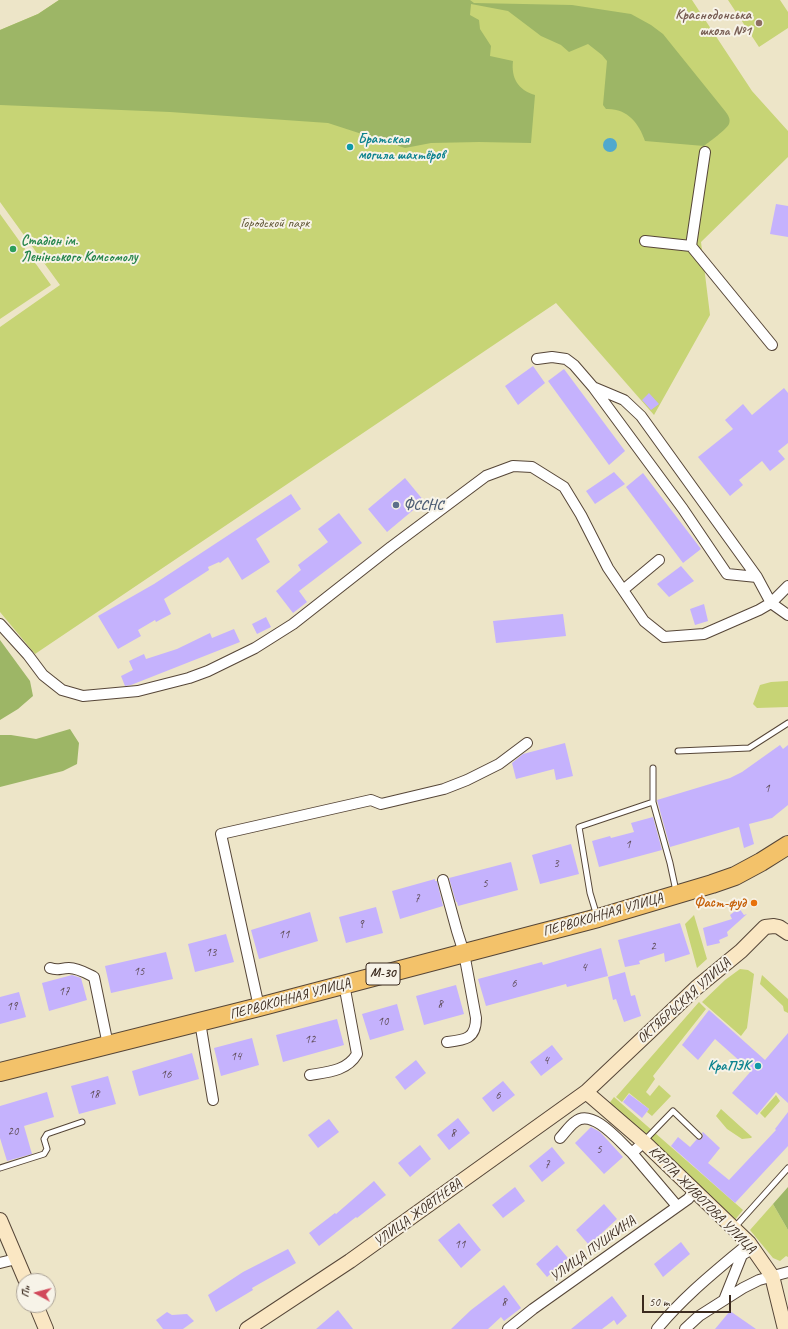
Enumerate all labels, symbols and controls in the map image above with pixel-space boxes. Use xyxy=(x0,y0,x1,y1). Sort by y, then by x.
place label: Краснодонська школа №1 xyxy=(675,7,751,40)
marker: Краснодонська школа №1 xyxy=(754,18,764,28)
place label: Братская могила шахтёров xyxy=(358,131,445,164)
marker: Братская могила шахтёров xyxy=(345,142,355,152)
park label: Городской парк xyxy=(241,215,309,231)
place label: Стадіон ім. Ленінського Комсомолу xyxy=(21,233,137,266)
marker: Стадіон ім. Ленінського Комсомолу xyxy=(8,244,18,254)
place label: ФССНС xyxy=(404,497,443,513)
marker: ФССНС xyxy=(391,500,401,510)
house number: 1 xyxy=(764,782,770,796)
house number: 1 xyxy=(625,838,631,852)
house number: 3 xyxy=(553,857,559,871)
house number: 5 xyxy=(482,877,488,891)
street label: ПЕРВОКОННАЯ УЛИЦА xyxy=(541,890,665,940)
house number: 7 xyxy=(414,892,420,906)
place label: Фаст-фуд xyxy=(694,895,746,911)
marker: Фаст-фуд xyxy=(749,898,759,908)
house number: 9 xyxy=(358,918,364,932)
house number: 11 xyxy=(279,928,289,942)
house number: 2 xyxy=(650,940,656,954)
house number: 13 xyxy=(206,946,216,960)
street label: ОКТЯБРЬСКАЯ УЛИЦА xyxy=(634,955,734,1047)
house number: 4 xyxy=(581,961,587,975)
road number: М-30 xyxy=(366,963,400,985)
house number: 15 xyxy=(134,965,144,979)
street label: ПЕРВОКОННАЯ УЛИЦА xyxy=(228,975,352,1023)
house number: 6 xyxy=(511,977,517,991)
house number: 17 xyxy=(59,985,69,999)
house number: 8 xyxy=(437,998,443,1012)
house number: 19 xyxy=(7,1000,17,1014)
house number: 10 xyxy=(378,1015,388,1029)
house number: 12 xyxy=(305,1033,315,1047)
house number: 14 xyxy=(231,1050,241,1064)
house number: 4 xyxy=(543,1054,549,1068)
place label: КраПЭК xyxy=(708,1058,750,1074)
marker: КраПЭК xyxy=(753,1061,763,1071)
house number: 16 xyxy=(161,1068,171,1082)
house number: 18 xyxy=(89,1088,99,1102)
house number: 6 xyxy=(495,1089,501,1103)
house number: 20 xyxy=(8,1125,18,1139)
house number: 8 xyxy=(450,1127,456,1141)
house number: 5 xyxy=(596,1143,602,1157)
street label: КАРПА ЖИВОТОВА УЛИЦА xyxy=(645,1143,759,1257)
house number: 7 xyxy=(544,1158,550,1172)
street label: УЛИЦА ЖОВТНЕВА xyxy=(371,1175,465,1251)
street label: УЛИЦА ПУШКИНА xyxy=(547,1212,639,1286)
house number: 11 xyxy=(455,1238,465,1252)
north arrow xyxy=(16,1273,56,1313)
text: Пн xyxy=(17,1285,33,1298)
scale bar xyxy=(644,1287,733,1313)
text: 50 m xyxy=(649,1294,669,1310)
house number: 8 xyxy=(501,1296,507,1310)

